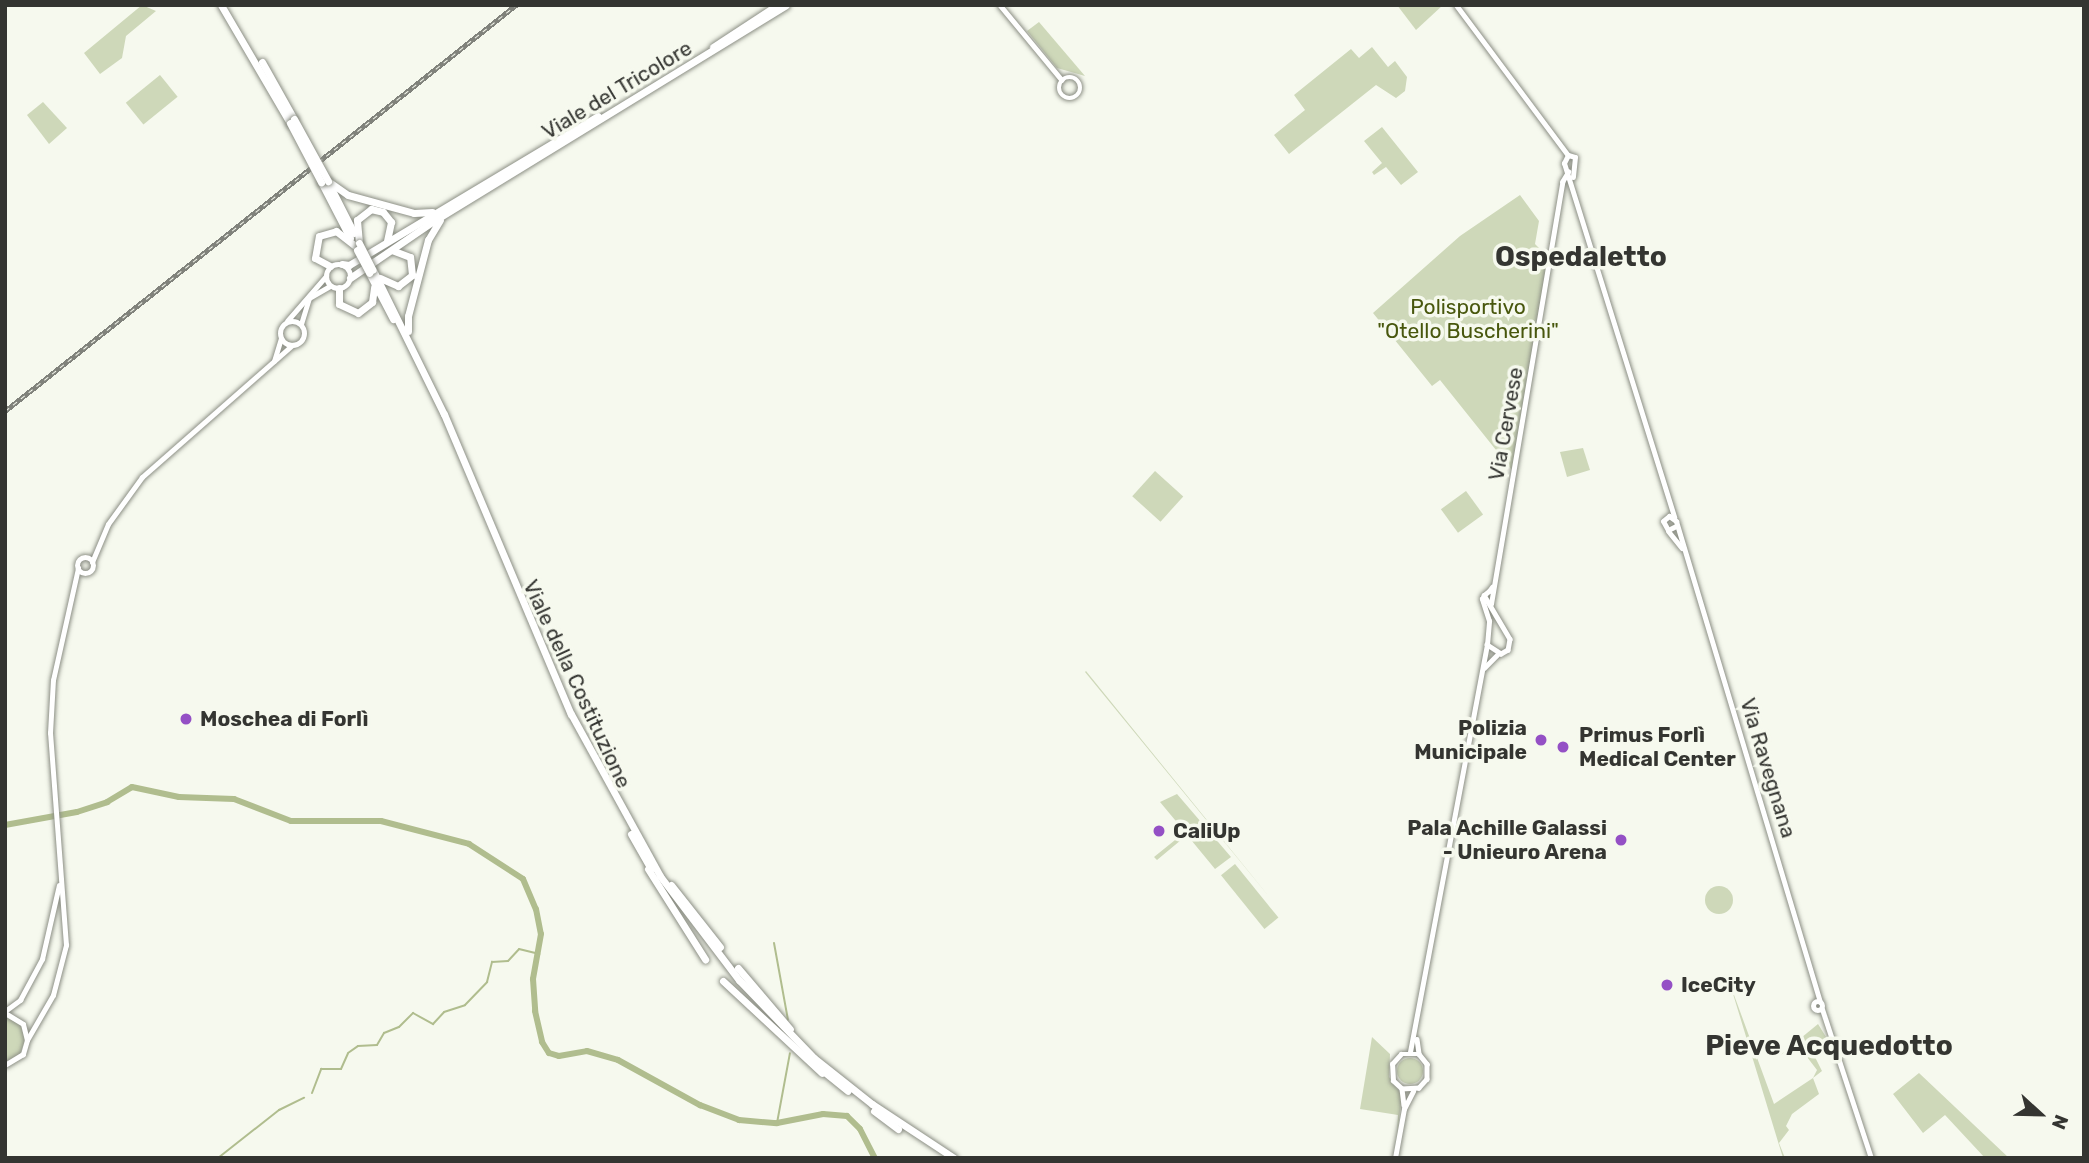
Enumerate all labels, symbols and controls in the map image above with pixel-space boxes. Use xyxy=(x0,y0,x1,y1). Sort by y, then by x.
street label: Viale del Tricolore xyxy=(537,35,697,145)
district label: Ospedaletto xyxy=(1495,240,1667,274)
park label: Polisportivo "Otello Buscherini" xyxy=(1377,294,1559,344)
street label: Via Cervese xyxy=(1484,365,1528,483)
street label: Viale della Costituzione xyxy=(518,576,636,792)
street label: Via Ravegnana xyxy=(1735,695,1801,841)
place label: Moschea di Forlì xyxy=(200,706,368,732)
marker: Moschea di Forlì xyxy=(178,711,194,727)
place label: Polizia Municipale xyxy=(1414,715,1527,765)
place label: Primus Forlì Medical Center xyxy=(1579,722,1736,772)
marker: Polizia Municipale xyxy=(1533,732,1549,748)
marker: Primus Forlì Medical Center xyxy=(1553,737,1573,757)
place label: Pala Achille Galassi - Unieuro Arena xyxy=(1407,815,1607,865)
place label: CaliUp xyxy=(1173,818,1241,844)
marker: CaliUp xyxy=(1151,823,1167,839)
marker: Pala Achille Galassi - Unieuro Arena xyxy=(1613,832,1629,848)
place label: IceCity xyxy=(1681,972,1756,998)
marker: IceCity xyxy=(1659,977,1675,993)
district label: Pieve Acquedotto xyxy=(1705,1029,1953,1063)
north arrow xyxy=(2005,1079,2075,1149)
text: N xyxy=(2047,1111,2073,1133)

